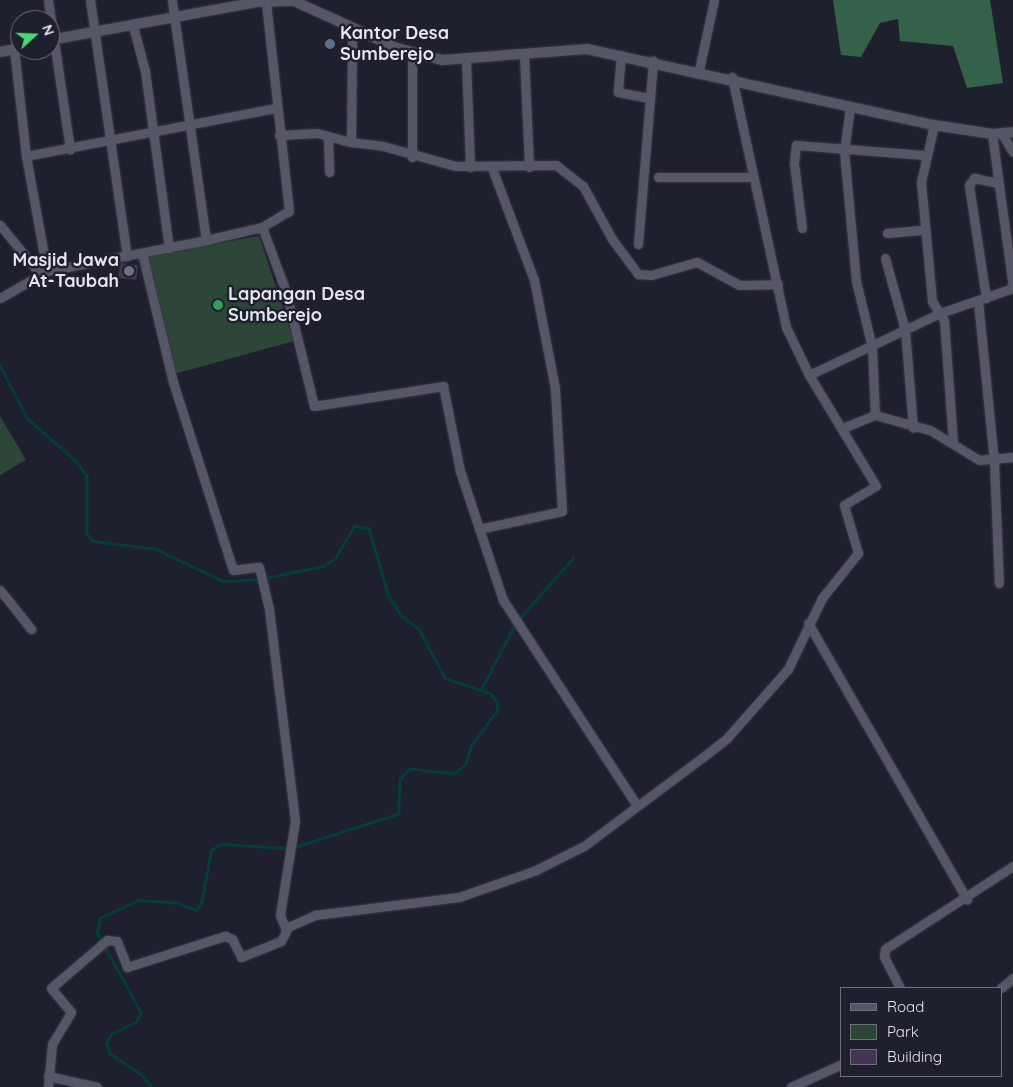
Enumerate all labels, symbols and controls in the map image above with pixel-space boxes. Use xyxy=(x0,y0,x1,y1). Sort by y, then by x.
north arrow xyxy=(10,10,60,60)
text: N xyxy=(38,22,58,38)
place label: Kantor Desa Sumberejo xyxy=(340,23,449,66)
marker: Kantor Desa Sumberejo xyxy=(324,38,336,50)
place label: Masjid Jawa At-Taubah xyxy=(12,250,119,292)
marker: Masjid Jawa At-Taubah xyxy=(123,265,135,277)
place label: Lapangan Desa Sumberejo xyxy=(228,284,365,326)
marker: Lapangan Desa Sumberejo xyxy=(212,299,224,311)
legend xyxy=(840,987,1003,1077)
text: Road xyxy=(887,997,924,1016)
text: Park xyxy=(887,1022,919,1041)
text: Building xyxy=(887,1047,942,1066)

